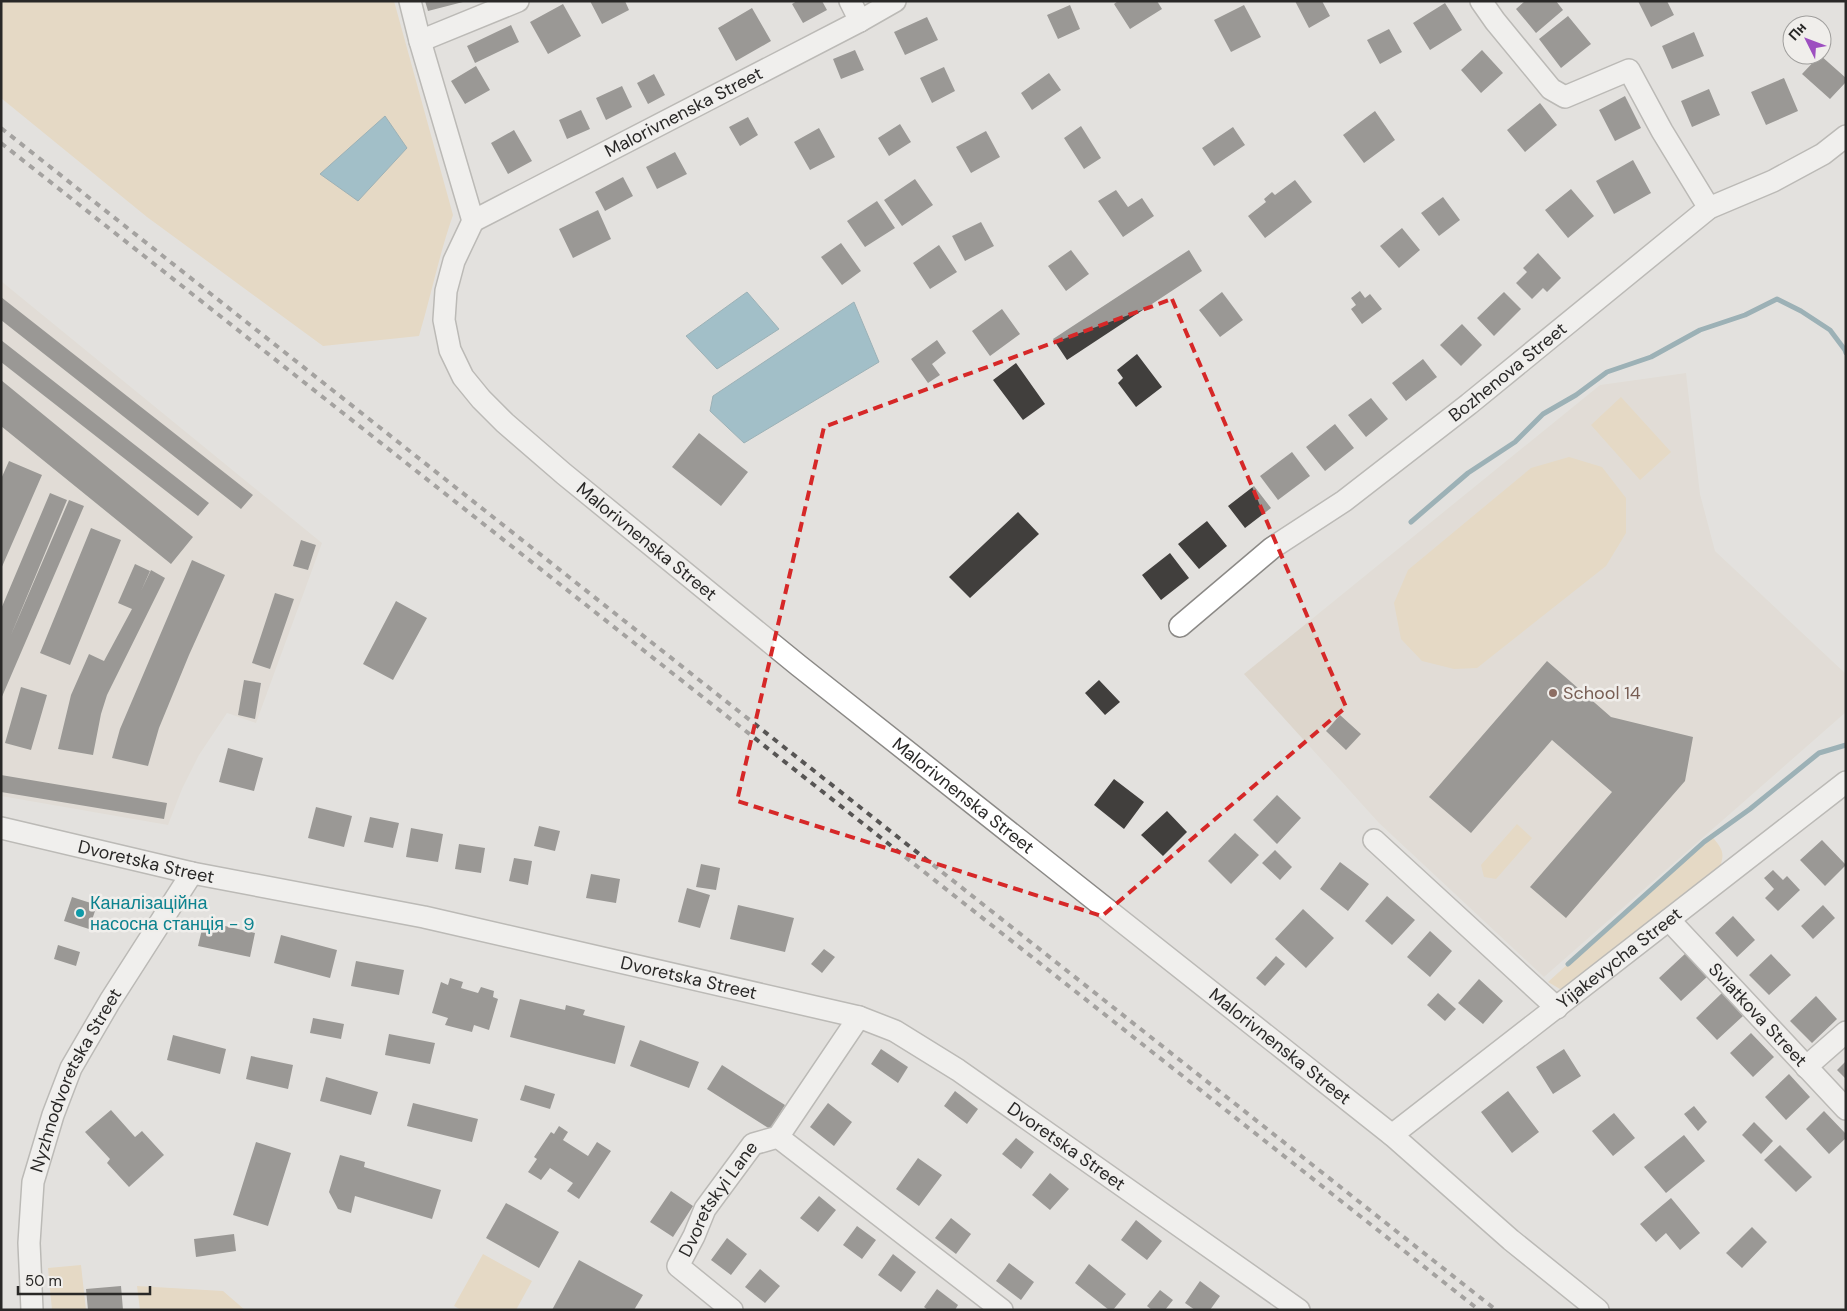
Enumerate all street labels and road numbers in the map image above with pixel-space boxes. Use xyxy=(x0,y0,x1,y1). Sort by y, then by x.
street label: Malorivnenska Street xyxy=(601,61,767,163)
street label: Bozhenova Street xyxy=(1444,317,1572,427)
street label: Malorivnenska Street xyxy=(571,477,722,606)
street label: Malorivnenska Street xyxy=(887,732,1039,859)
street label: Dvoretska Street xyxy=(76,835,216,889)
street label: Yijakevycha Street xyxy=(1552,902,1687,1014)
street label: Dvoretska Street xyxy=(618,951,759,1005)
street label: Sviatkova Street xyxy=(1703,958,1813,1072)
street label: Nyzhnodvoretska Street xyxy=(25,983,127,1175)
street label: Malorivnenska Street xyxy=(1204,983,1356,1110)
street label: Dvoretska Street xyxy=(1003,1096,1130,1196)
street label: Dvoretskyi Lane xyxy=(673,1136,763,1261)

